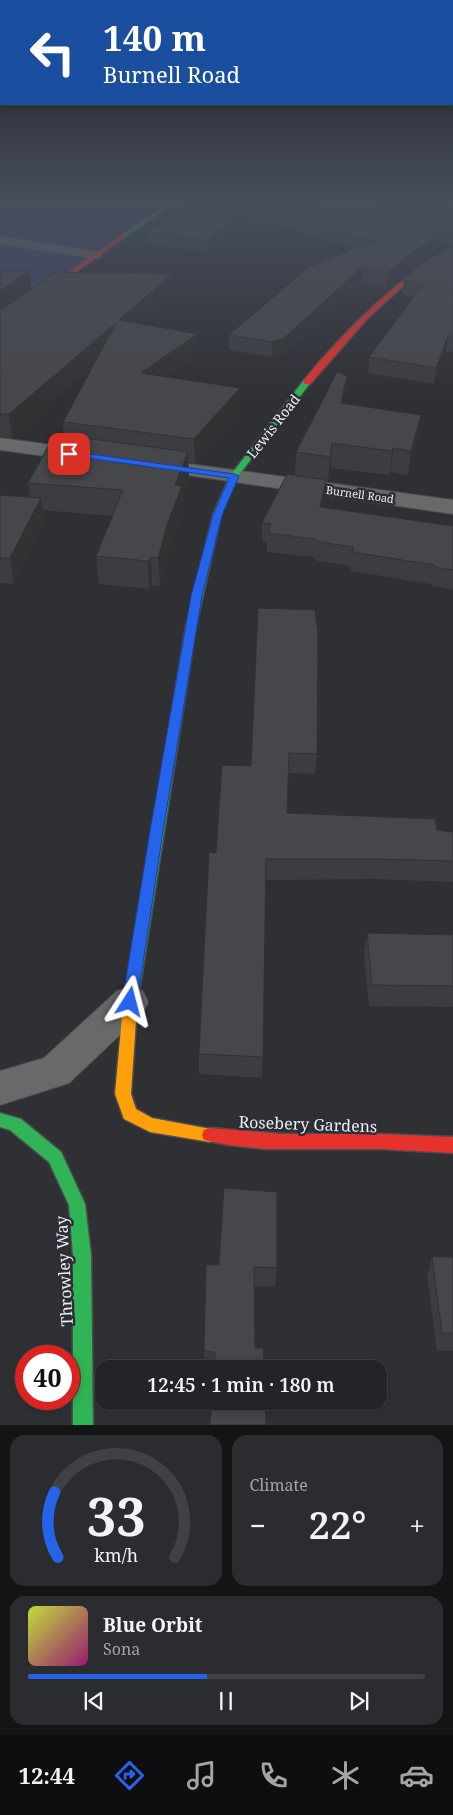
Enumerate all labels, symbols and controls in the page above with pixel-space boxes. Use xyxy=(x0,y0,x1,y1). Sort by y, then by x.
text: 140 m xyxy=(103,14,206,61)
icon: left xyxy=(20,20,85,85)
text: Burnell Road xyxy=(103,59,240,89)
street label: Lewis Road xyxy=(242,390,304,462)
pin xyxy=(48,433,90,475)
icon: arrive xyxy=(55,440,83,468)
street label: Burnell Road xyxy=(325,482,395,506)
position arrow xyxy=(103,975,155,1027)
street label: Rosebery Gardens xyxy=(238,1111,378,1137)
street label: Throwley Way xyxy=(50,1214,78,1327)
speed limit sign: 40 xyxy=(15,1345,80,1410)
text: 12:45 · 1 min · 180 m xyxy=(147,1372,335,1398)
text: Climate xyxy=(250,1474,308,1496)
text: 33 xyxy=(86,1480,145,1551)
text: 22° xyxy=(309,1498,367,1550)
text: − xyxy=(250,1506,266,1544)
text: + xyxy=(409,1506,425,1544)
text: km/h xyxy=(94,1543,138,1567)
text: Blue Orbit xyxy=(103,1612,203,1638)
text: Sona xyxy=(103,1638,140,1660)
icon: previous xyxy=(80,1687,108,1715)
icon: pause xyxy=(212,1687,240,1715)
icon: next xyxy=(345,1687,373,1715)
icon: directions xyxy=(112,1758,147,1793)
icon: music xyxy=(184,1758,219,1793)
icon: phone xyxy=(256,1758,291,1793)
icon: climate xyxy=(328,1758,363,1793)
icon: car xyxy=(399,1758,434,1793)
text: 12:44 xyxy=(18,1760,75,1790)

